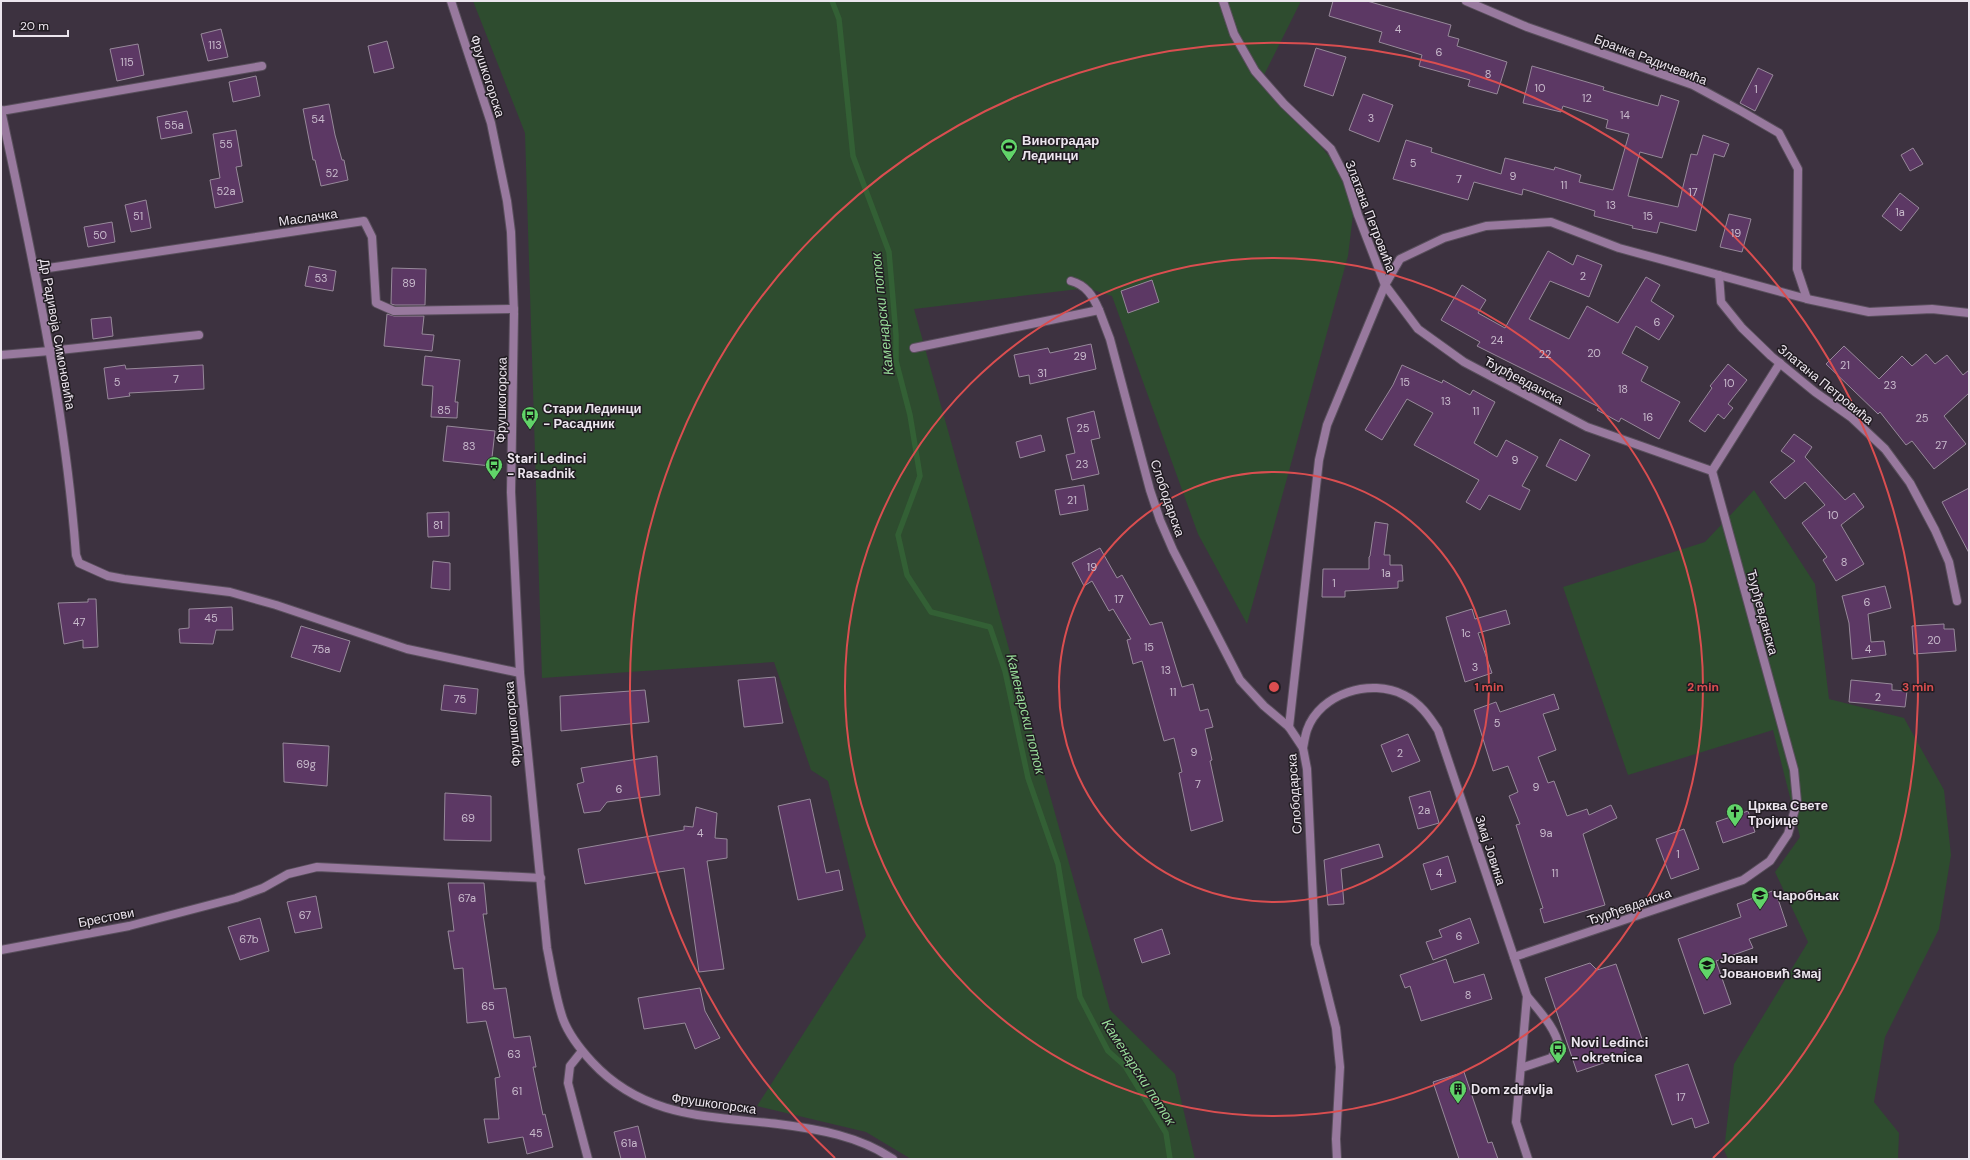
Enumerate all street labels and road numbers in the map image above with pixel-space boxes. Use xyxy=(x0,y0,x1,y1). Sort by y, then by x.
street label: Бранка Радичевића xyxy=(1592,30,1710,89)
street label: Фрушкогорска xyxy=(466,33,509,120)
street label: Златана Петровића xyxy=(1341,158,1400,275)
street label: Маслачка xyxy=(278,205,339,230)
street label: Др Радивоја Симоновића xyxy=(36,257,79,412)
street label: Златана Петровића xyxy=(1774,341,1878,429)
street label: Ђурђевданска xyxy=(1481,352,1567,409)
street label: Фрушкогорска xyxy=(492,356,511,443)
street label: Слободарска xyxy=(1146,457,1189,540)
street label: Ђурђевданска xyxy=(1743,568,1782,657)
street label: Фрушкогорска xyxy=(500,680,525,767)
street label: Слободарска xyxy=(1283,752,1306,835)
street label: Змај Јовина xyxy=(1471,813,1510,888)
street label: Ђурђевданска xyxy=(1585,884,1674,929)
street label: Брестови xyxy=(77,904,136,931)
street label: Фрушкогорска xyxy=(670,1089,758,1118)

